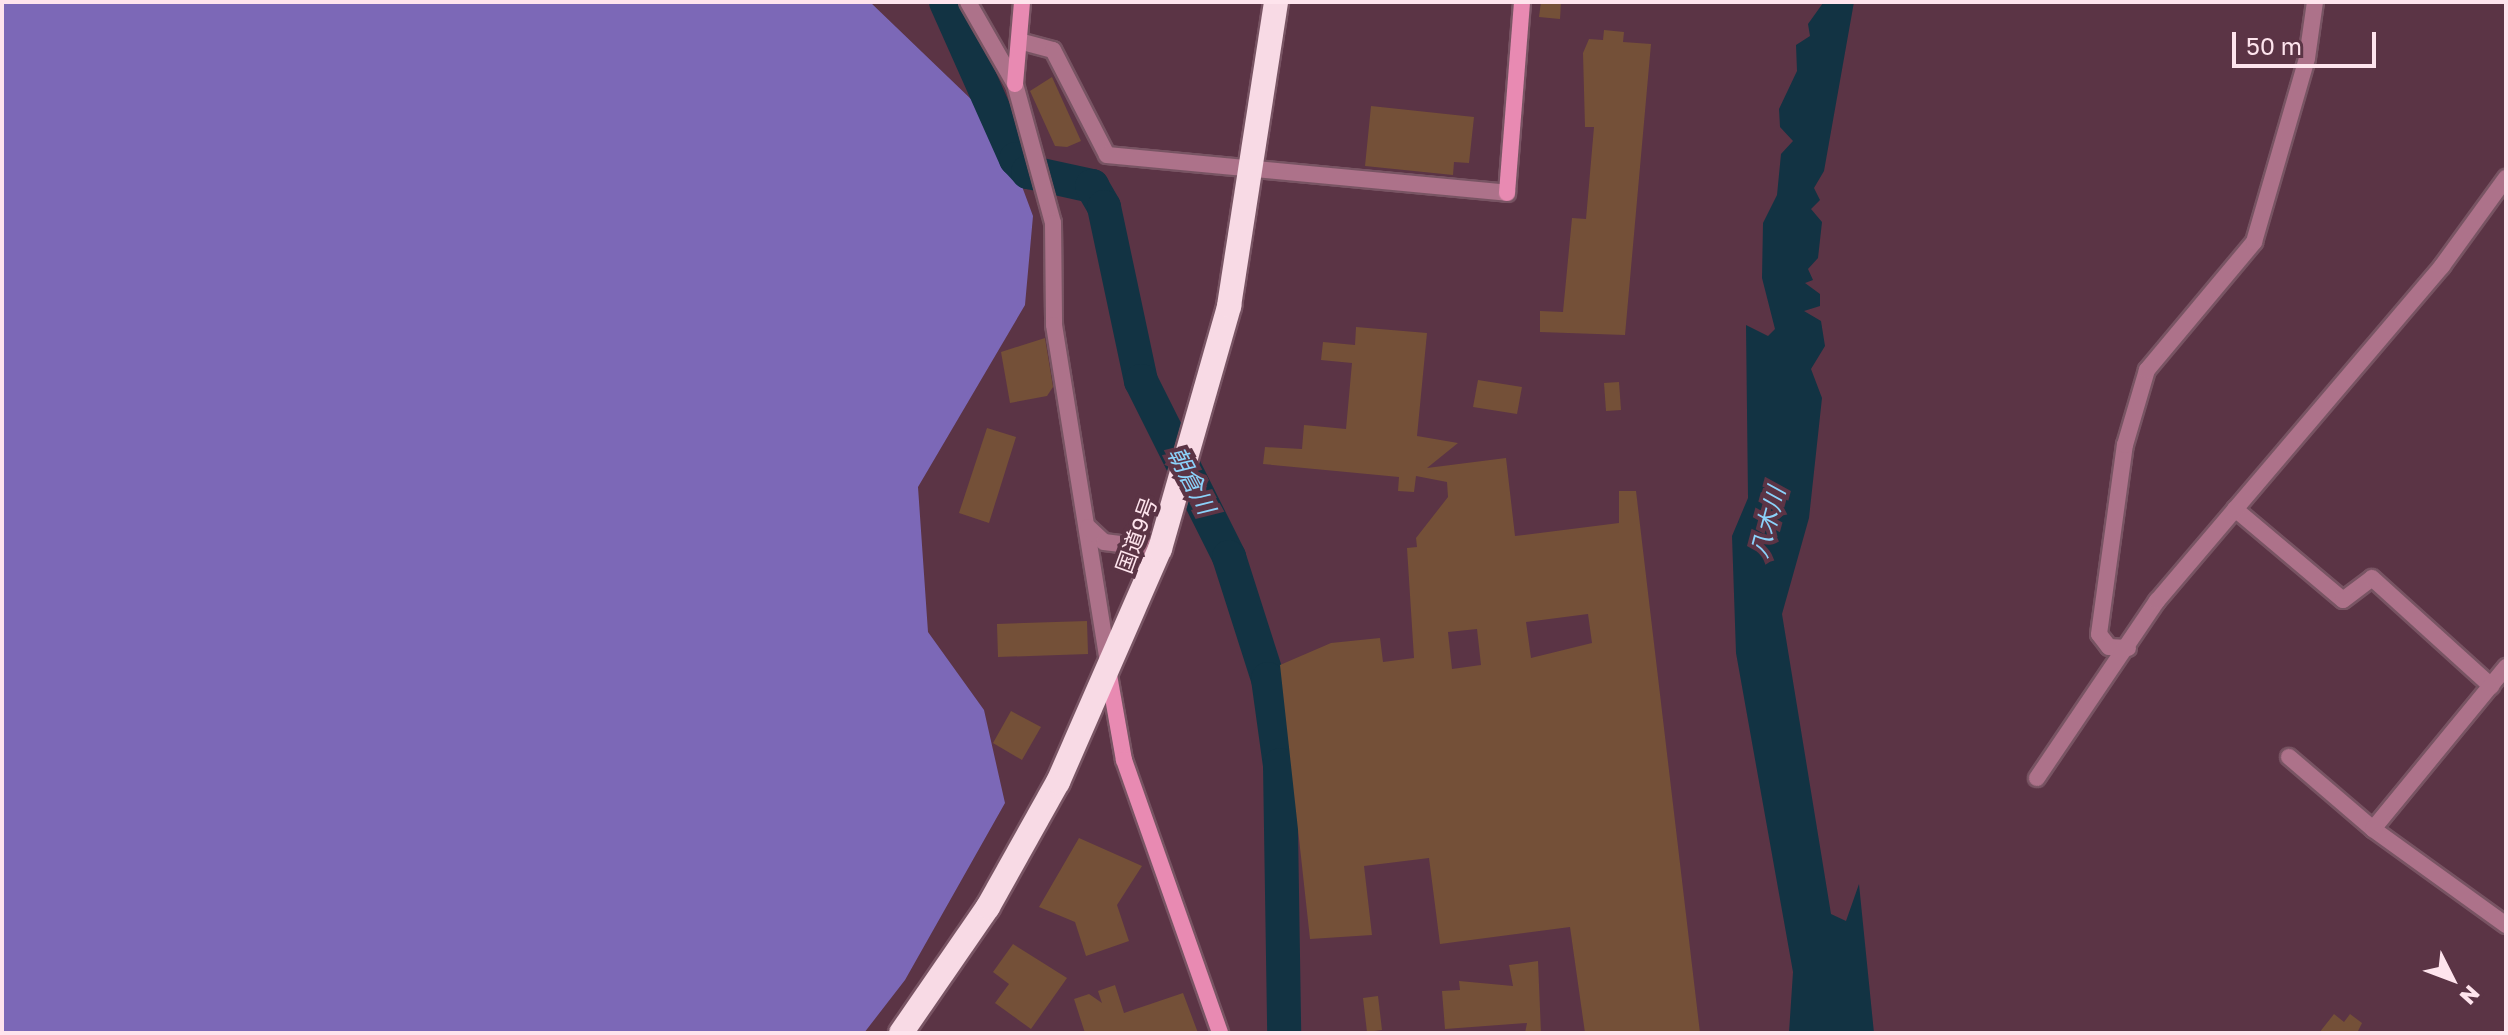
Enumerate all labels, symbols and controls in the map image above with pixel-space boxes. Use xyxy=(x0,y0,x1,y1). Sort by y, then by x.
scale bar xyxy=(2236,16,2380,66)
text: 50 m xyxy=(2246,31,2302,60)
water label: 朝倉川 xyxy=(1162,441,1222,519)
water label: 八木川 xyxy=(1744,483,1790,561)
street label: 国道9号 xyxy=(1110,493,1162,577)
north arrow xyxy=(2412,939,2492,1019)
text: N xyxy=(2455,980,2486,1011)

